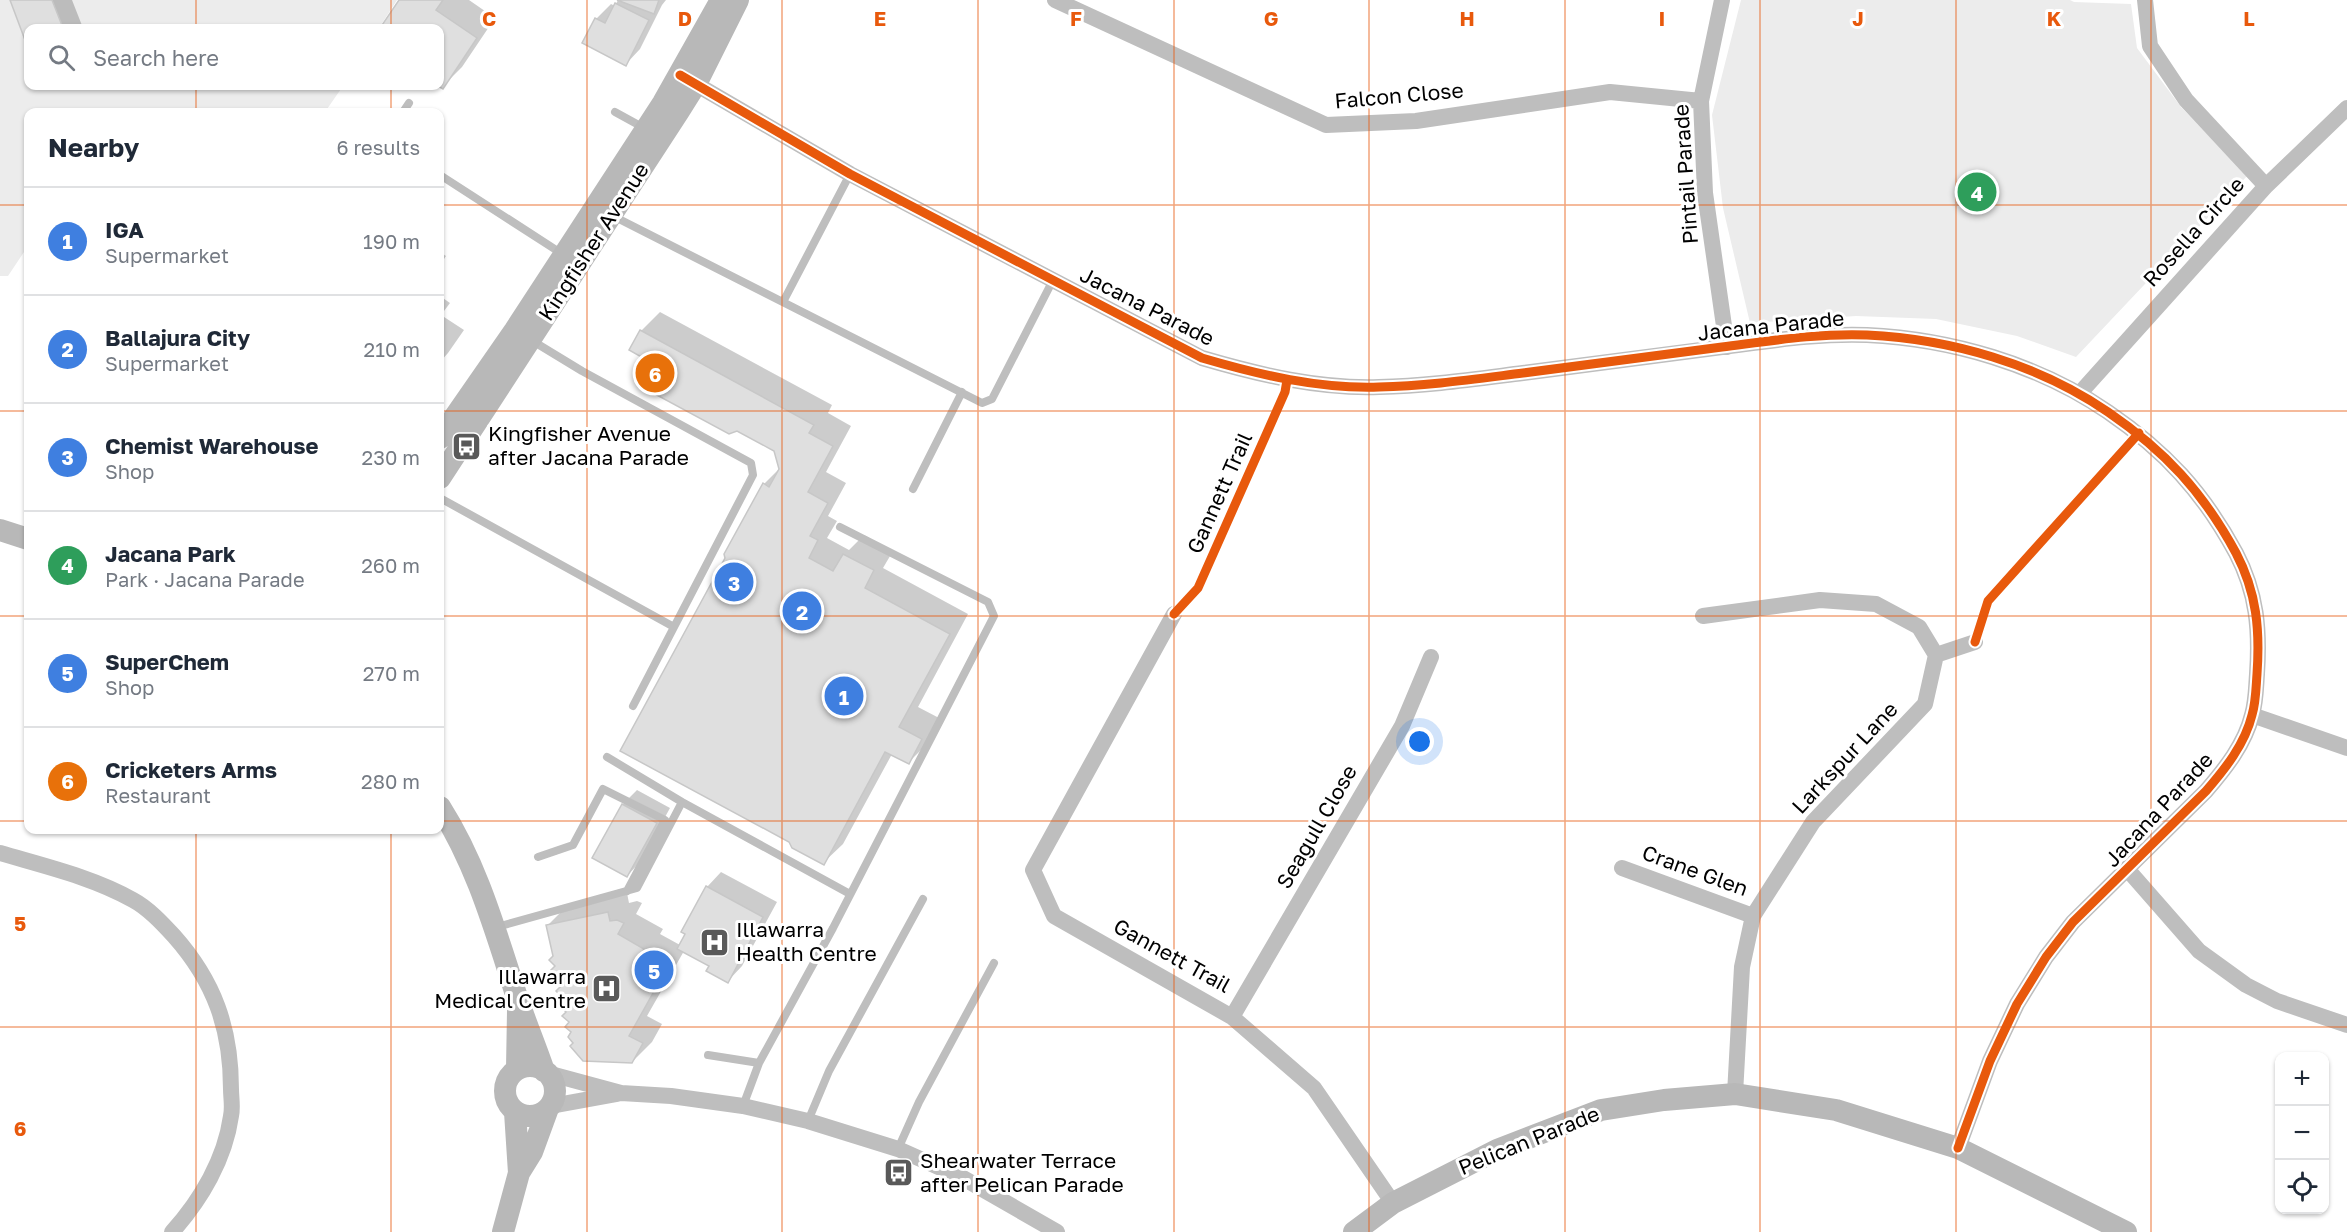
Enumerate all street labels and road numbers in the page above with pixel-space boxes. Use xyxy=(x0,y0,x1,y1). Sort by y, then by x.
street label: Falcon Close xyxy=(1333,76,1464,114)
street label: Pintail Parade xyxy=(1667,103,1703,245)
street label: Kingfisher Avenue xyxy=(532,158,654,325)
street label: Rosella Circle xyxy=(2137,171,2249,292)
street label: Jacana Parade xyxy=(1076,261,1219,351)
street label: Jacana Parade xyxy=(1696,304,1845,346)
street label: Gannett Trail xyxy=(1181,428,1257,557)
street label: Larkspur Lane xyxy=(1786,696,1903,819)
street label: Jacana Parade xyxy=(2099,747,2218,872)
street label: Seagull Close xyxy=(1270,760,1362,893)
street label: Crane Glen xyxy=(1639,839,1752,901)
street label: Gannett Trail xyxy=(1109,912,1236,998)
street label: Pelican Parade xyxy=(1454,1100,1603,1180)

